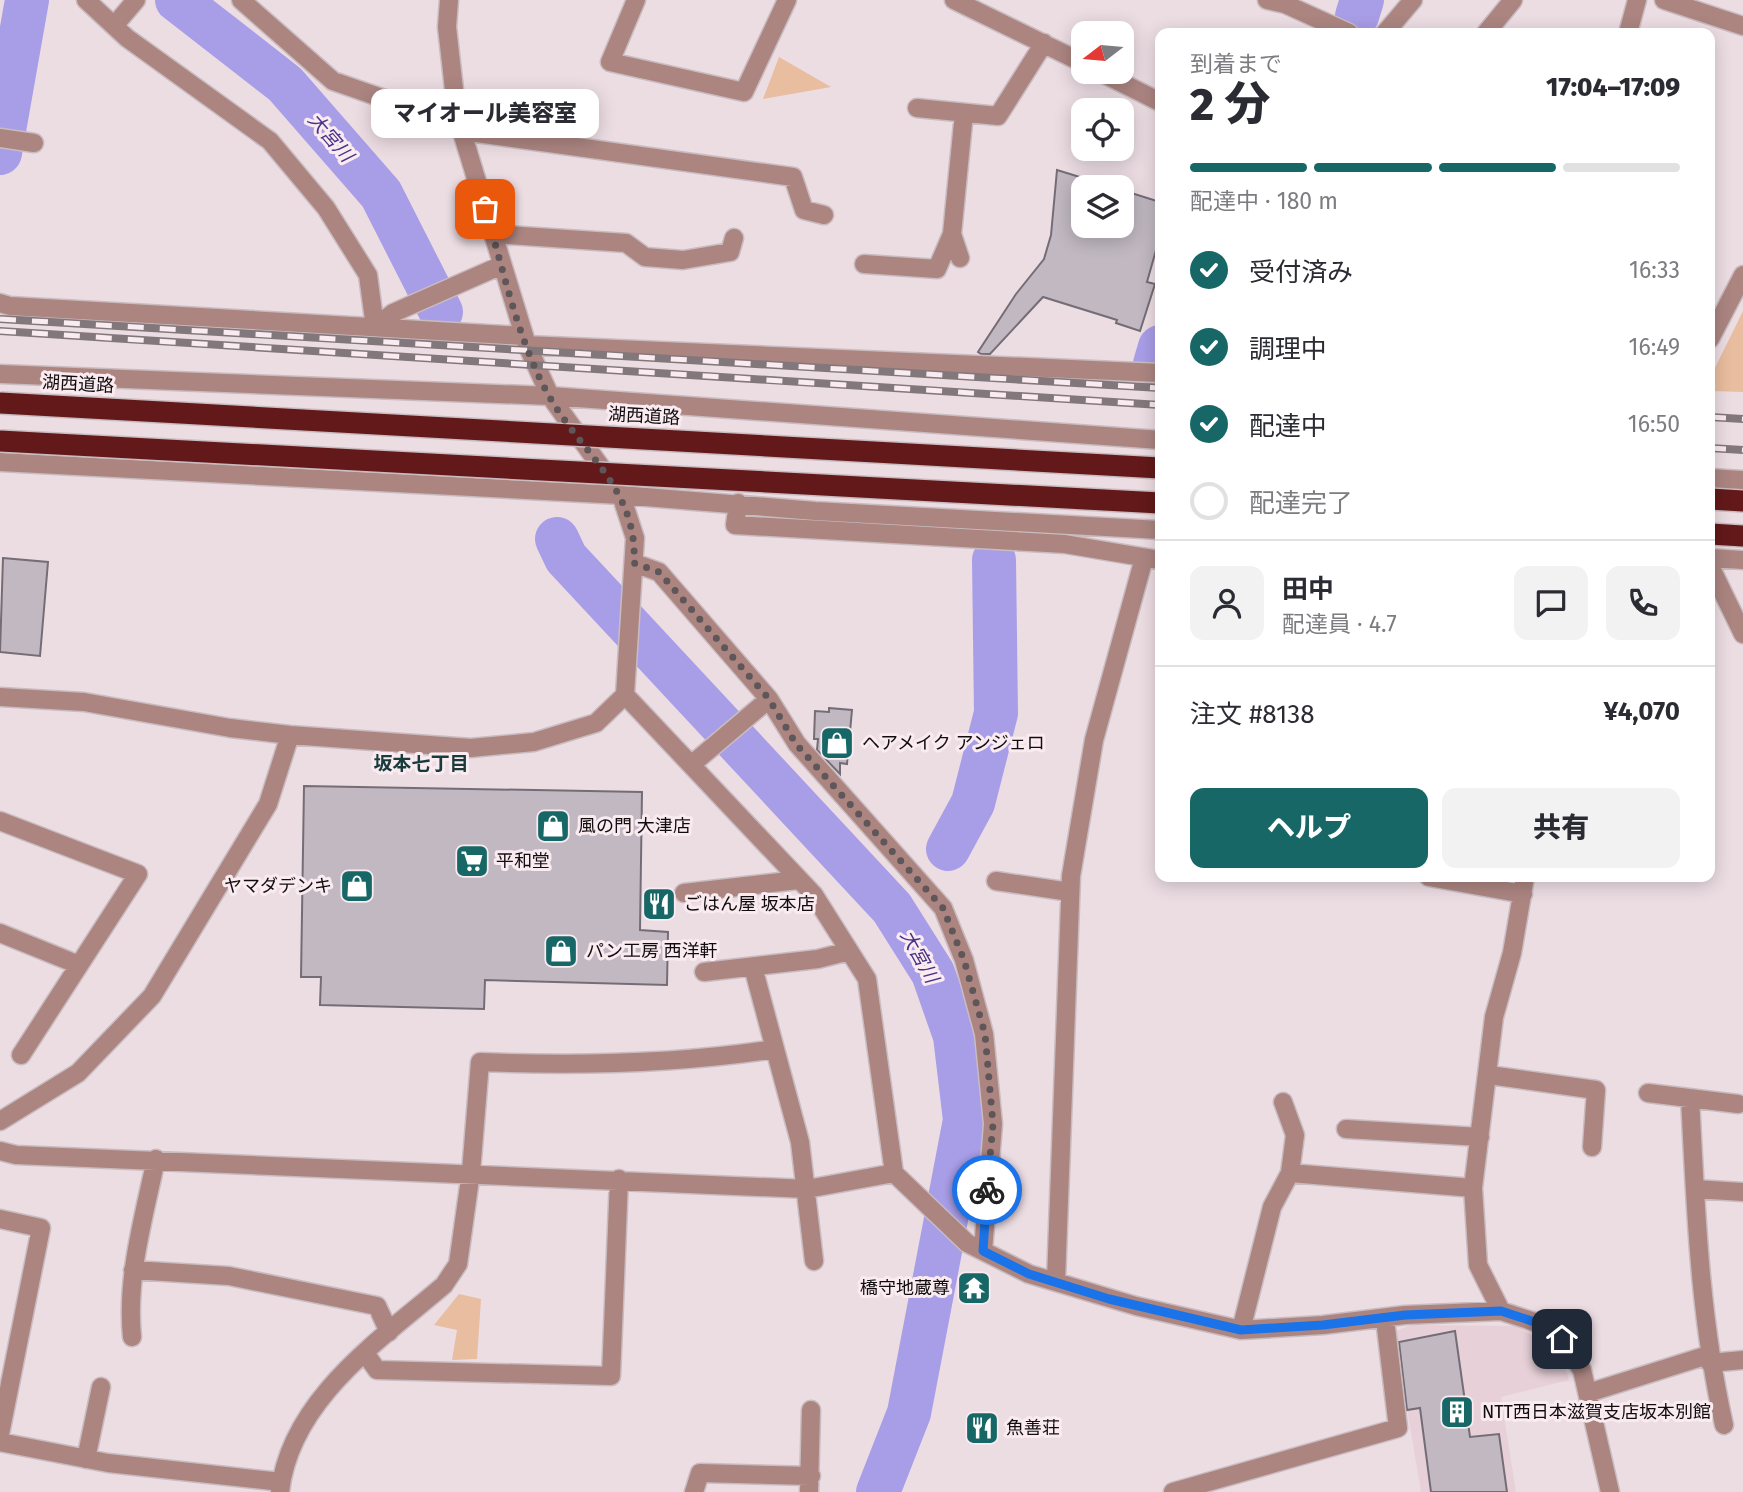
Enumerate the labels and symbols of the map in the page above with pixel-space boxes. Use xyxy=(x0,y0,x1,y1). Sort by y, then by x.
north arrow xyxy=(1071,21,1134,84)
callout: マイオール美容室 xyxy=(371,90,599,139)
water label: 大宮川 xyxy=(303,108,359,168)
pin xyxy=(455,179,515,239)
street label: 湖西道路 xyxy=(41,371,115,397)
street label: 湖西道路 xyxy=(607,403,681,429)
shop icon: ヘアメイク アンジェロ xyxy=(818,724,856,762)
place label: ヘアメイク アンジェロ xyxy=(862,732,1045,754)
district label: 坂本七丁目 xyxy=(373,752,469,775)
shop icon: 風の門 大津店 xyxy=(534,807,572,845)
place label: 風の門 大津店 xyxy=(578,815,691,837)
supermarket icon: 平和堂 xyxy=(453,842,491,880)
place label: 平和堂 xyxy=(496,850,550,872)
shop icon: ヤマダデンキ xyxy=(338,867,376,905)
place label: ヤマダデンキ xyxy=(224,875,332,897)
restaurant icon: ごはん屋 坂本店 xyxy=(640,885,678,923)
place label: ごはん屋 坂本店 xyxy=(684,893,815,915)
water label: 大宮川 xyxy=(896,926,944,988)
shop icon: パン工房 西洋軒 xyxy=(542,932,580,970)
place label: パン工房 西洋軒 xyxy=(586,940,718,962)
courier xyxy=(952,1155,1022,1225)
temple icon: 橋守地蔵尊 xyxy=(955,1269,993,1307)
place label: 橋守地蔵尊 xyxy=(860,1277,950,1299)
pin xyxy=(1532,1309,1592,1369)
building icon: NTT西日本滋賀支店坂本別館 xyxy=(1438,1393,1476,1431)
place label: NTT西日本滋賀支店坂本別館 xyxy=(1482,1401,1711,1423)
restaurant icon: 魚善荘 xyxy=(963,1409,1001,1447)
place label: 魚善荘 xyxy=(1006,1417,1060,1439)

